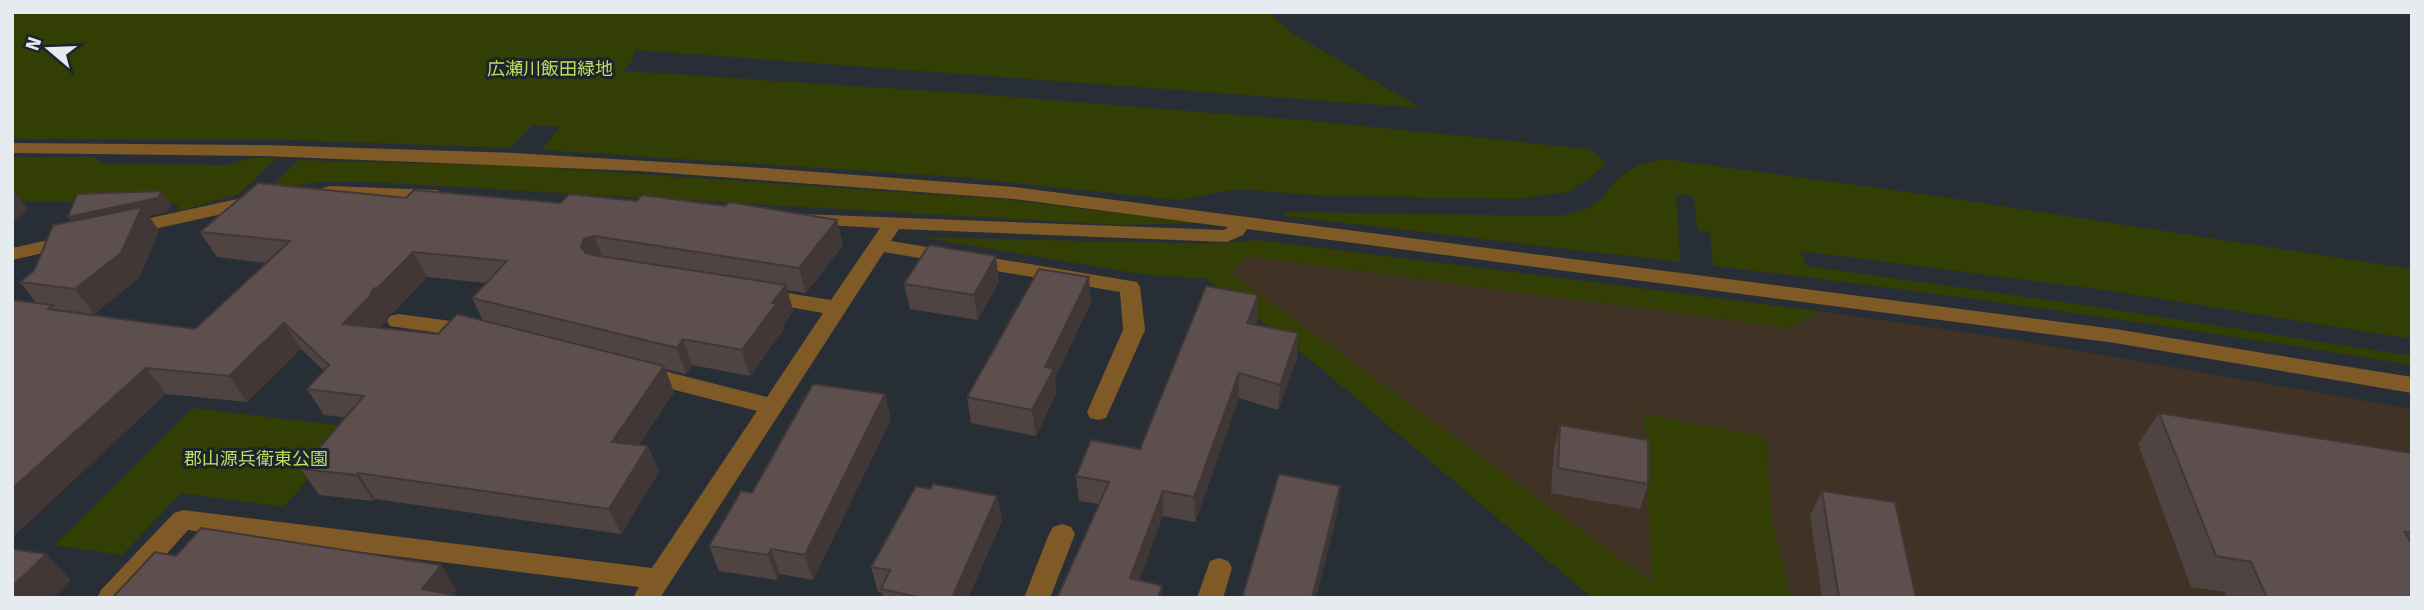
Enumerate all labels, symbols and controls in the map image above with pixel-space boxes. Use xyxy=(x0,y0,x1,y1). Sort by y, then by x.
north arrow xyxy=(14,14,84,84)
text: N xyxy=(20,34,46,53)
park label: 広瀬川飯田緑地 xyxy=(487,58,613,80)
park label: 郡山源兵衛東公園 xyxy=(184,448,328,470)

